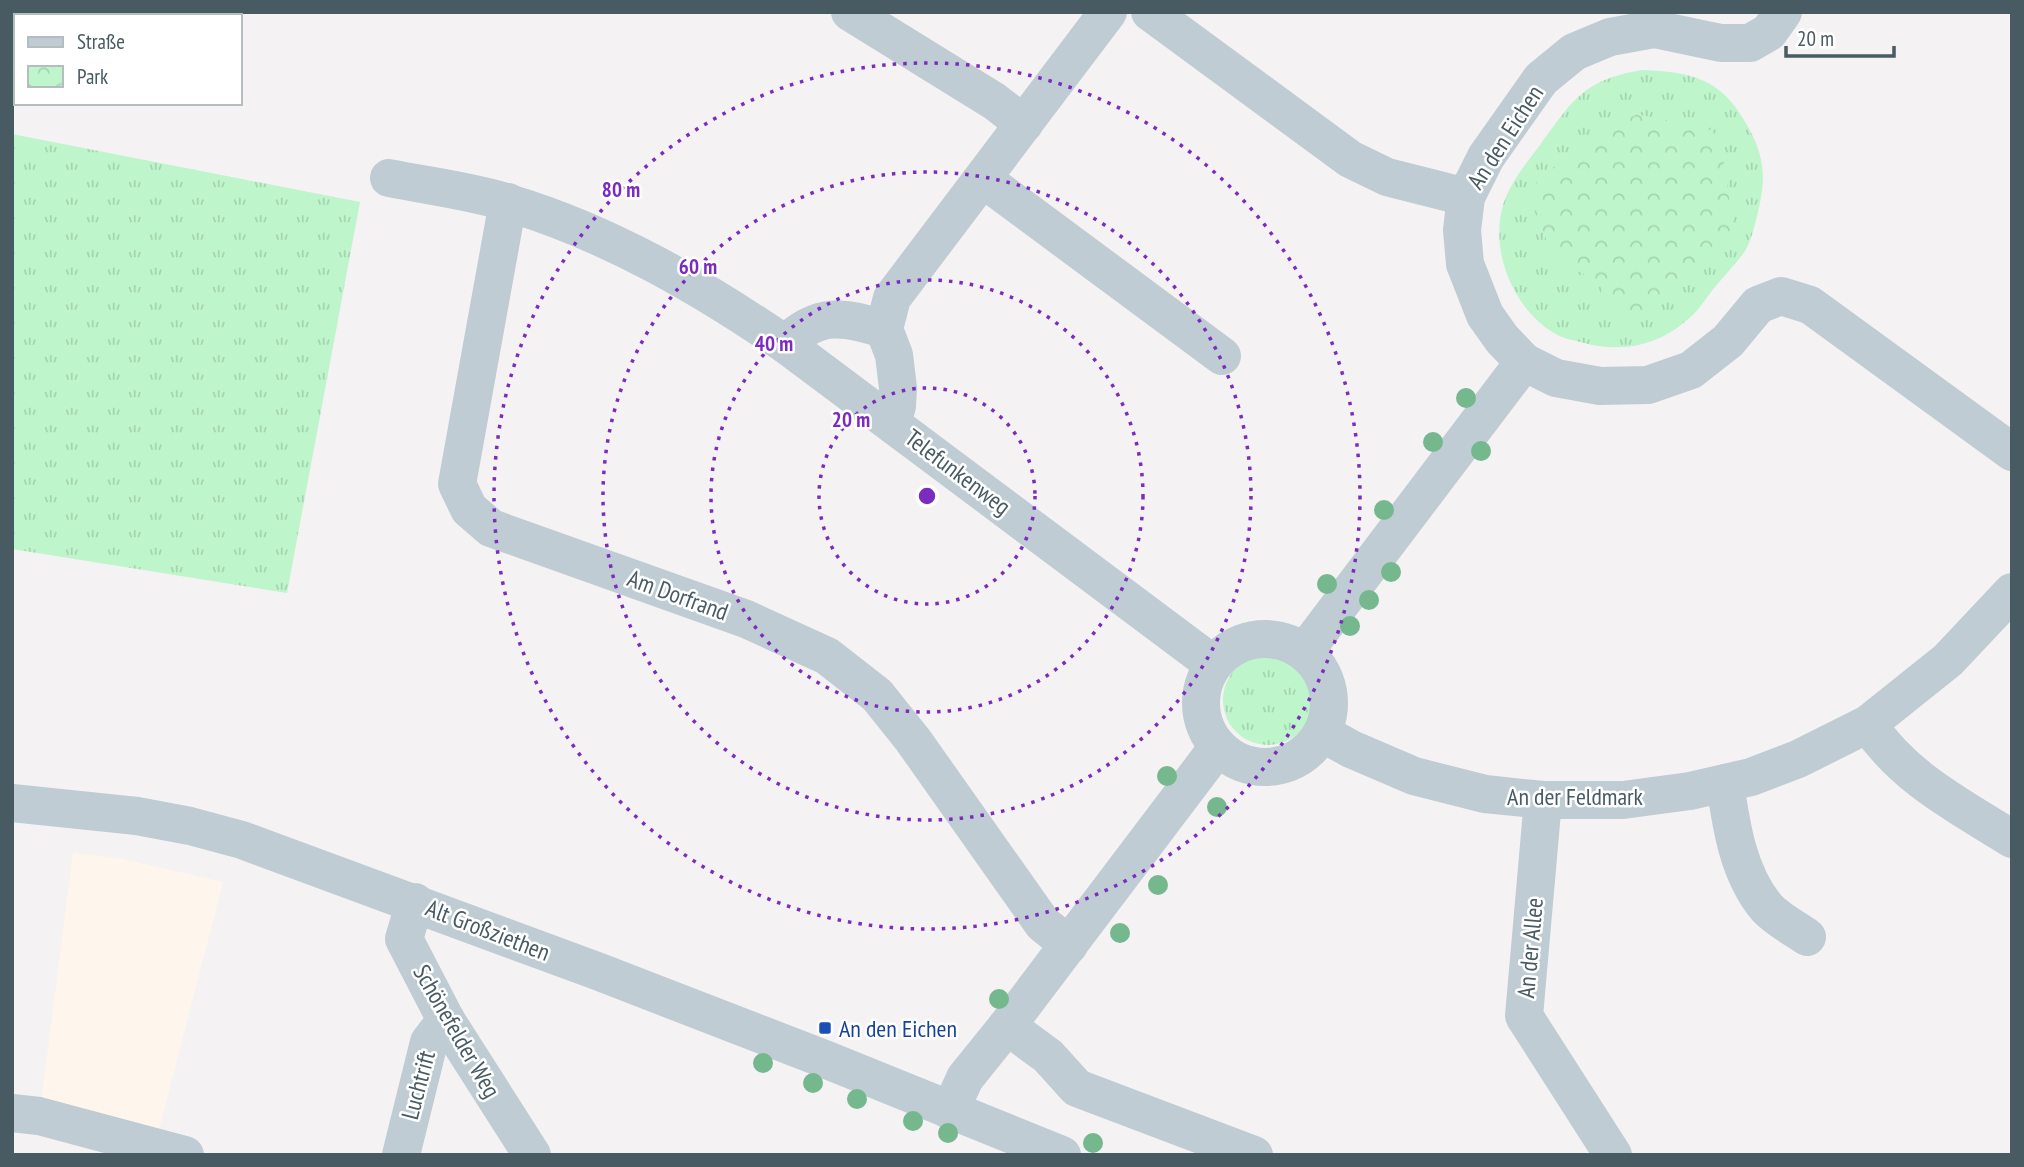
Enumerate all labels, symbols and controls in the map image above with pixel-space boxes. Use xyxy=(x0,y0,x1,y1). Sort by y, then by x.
legend xyxy=(14,14,242,105)
scale bar xyxy=(1786,14,1895,58)
text: 20 m xyxy=(1797,25,1834,52)
text: Straße xyxy=(77,28,125,55)
text: Park xyxy=(77,63,108,90)
street label: An den Eichen xyxy=(1460,79,1550,195)
text: 80 m xyxy=(602,176,640,203)
text: 60 m xyxy=(679,253,717,280)
text: 40 m xyxy=(755,330,793,357)
text: 20 m xyxy=(832,406,870,433)
street label: Telefunkenweg xyxy=(899,422,1017,522)
centre of rings xyxy=(915,484,939,508)
street label: Am Dorfrand xyxy=(623,562,733,628)
street label: An der Feldmark xyxy=(1507,781,1644,812)
street label: Alt Großziethen xyxy=(422,892,554,968)
street label: An der Allee xyxy=(1510,897,1550,999)
street label: Schönefelder Weg xyxy=(406,959,508,1103)
place label: An den Eichen xyxy=(839,1013,957,1044)
marker: An den Eichen xyxy=(817,1020,833,1036)
street label: Luchtrift xyxy=(394,1047,442,1123)

